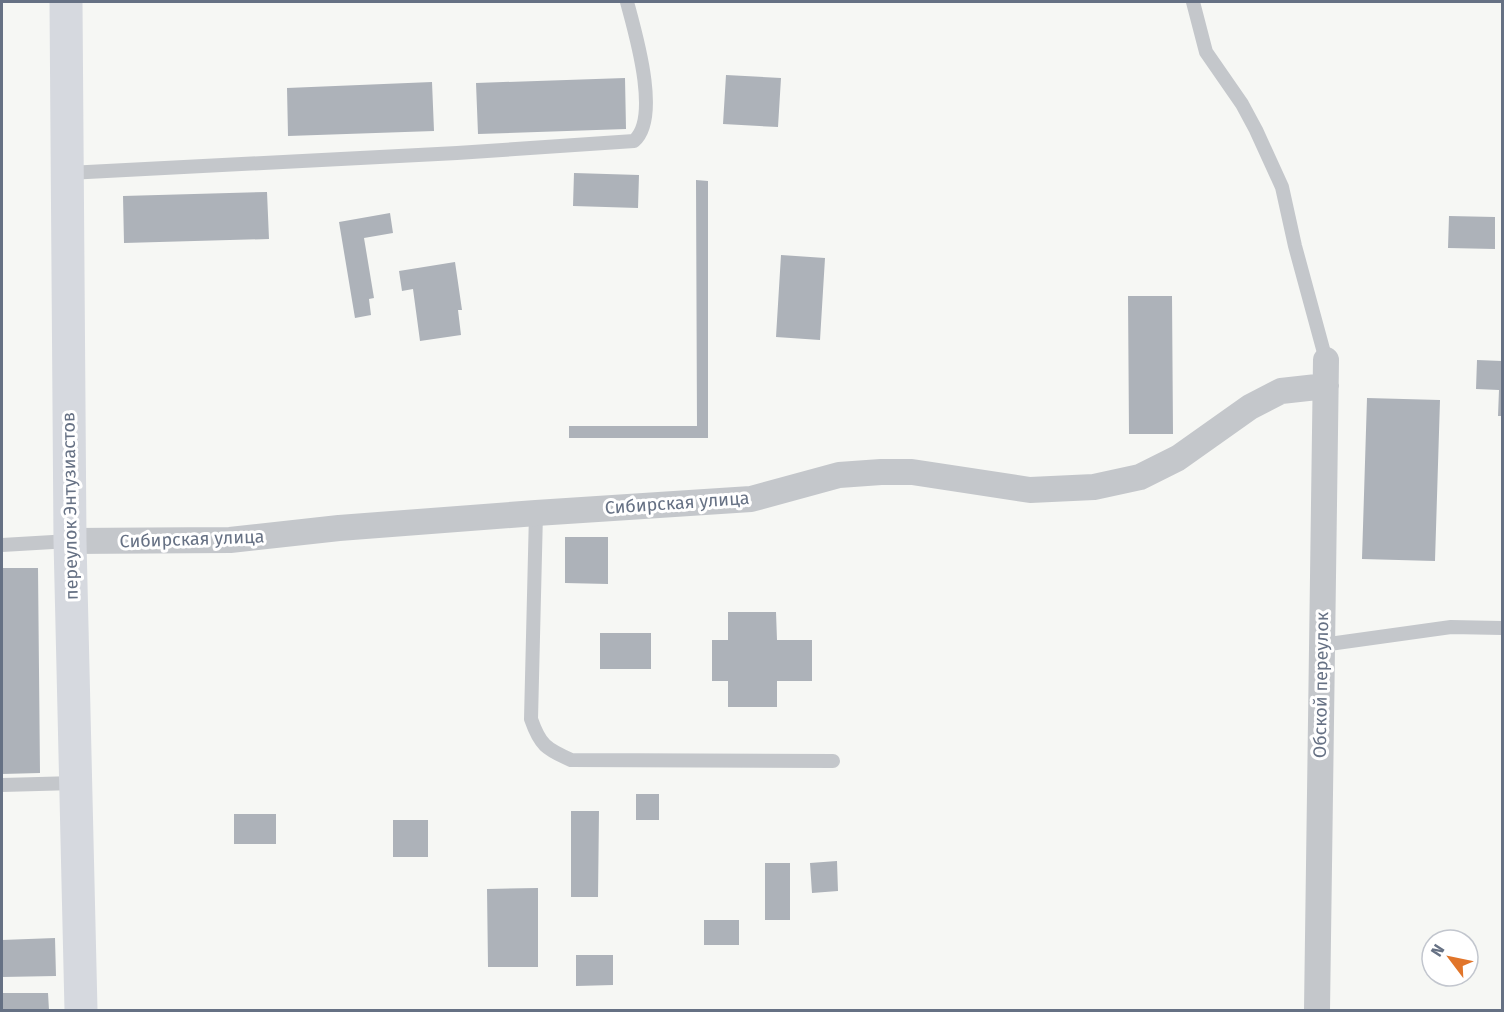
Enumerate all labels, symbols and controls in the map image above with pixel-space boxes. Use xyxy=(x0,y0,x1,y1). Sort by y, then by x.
street label: переулок Энтузиастов xyxy=(57,412,83,600)
street label: Сибирская улица xyxy=(604,487,750,519)
street label: Сибирская улица xyxy=(119,525,265,553)
street label: Обской переулок xyxy=(1309,611,1333,758)
north arrow xyxy=(1420,928,1480,988)
text: N xyxy=(1427,941,1449,960)

